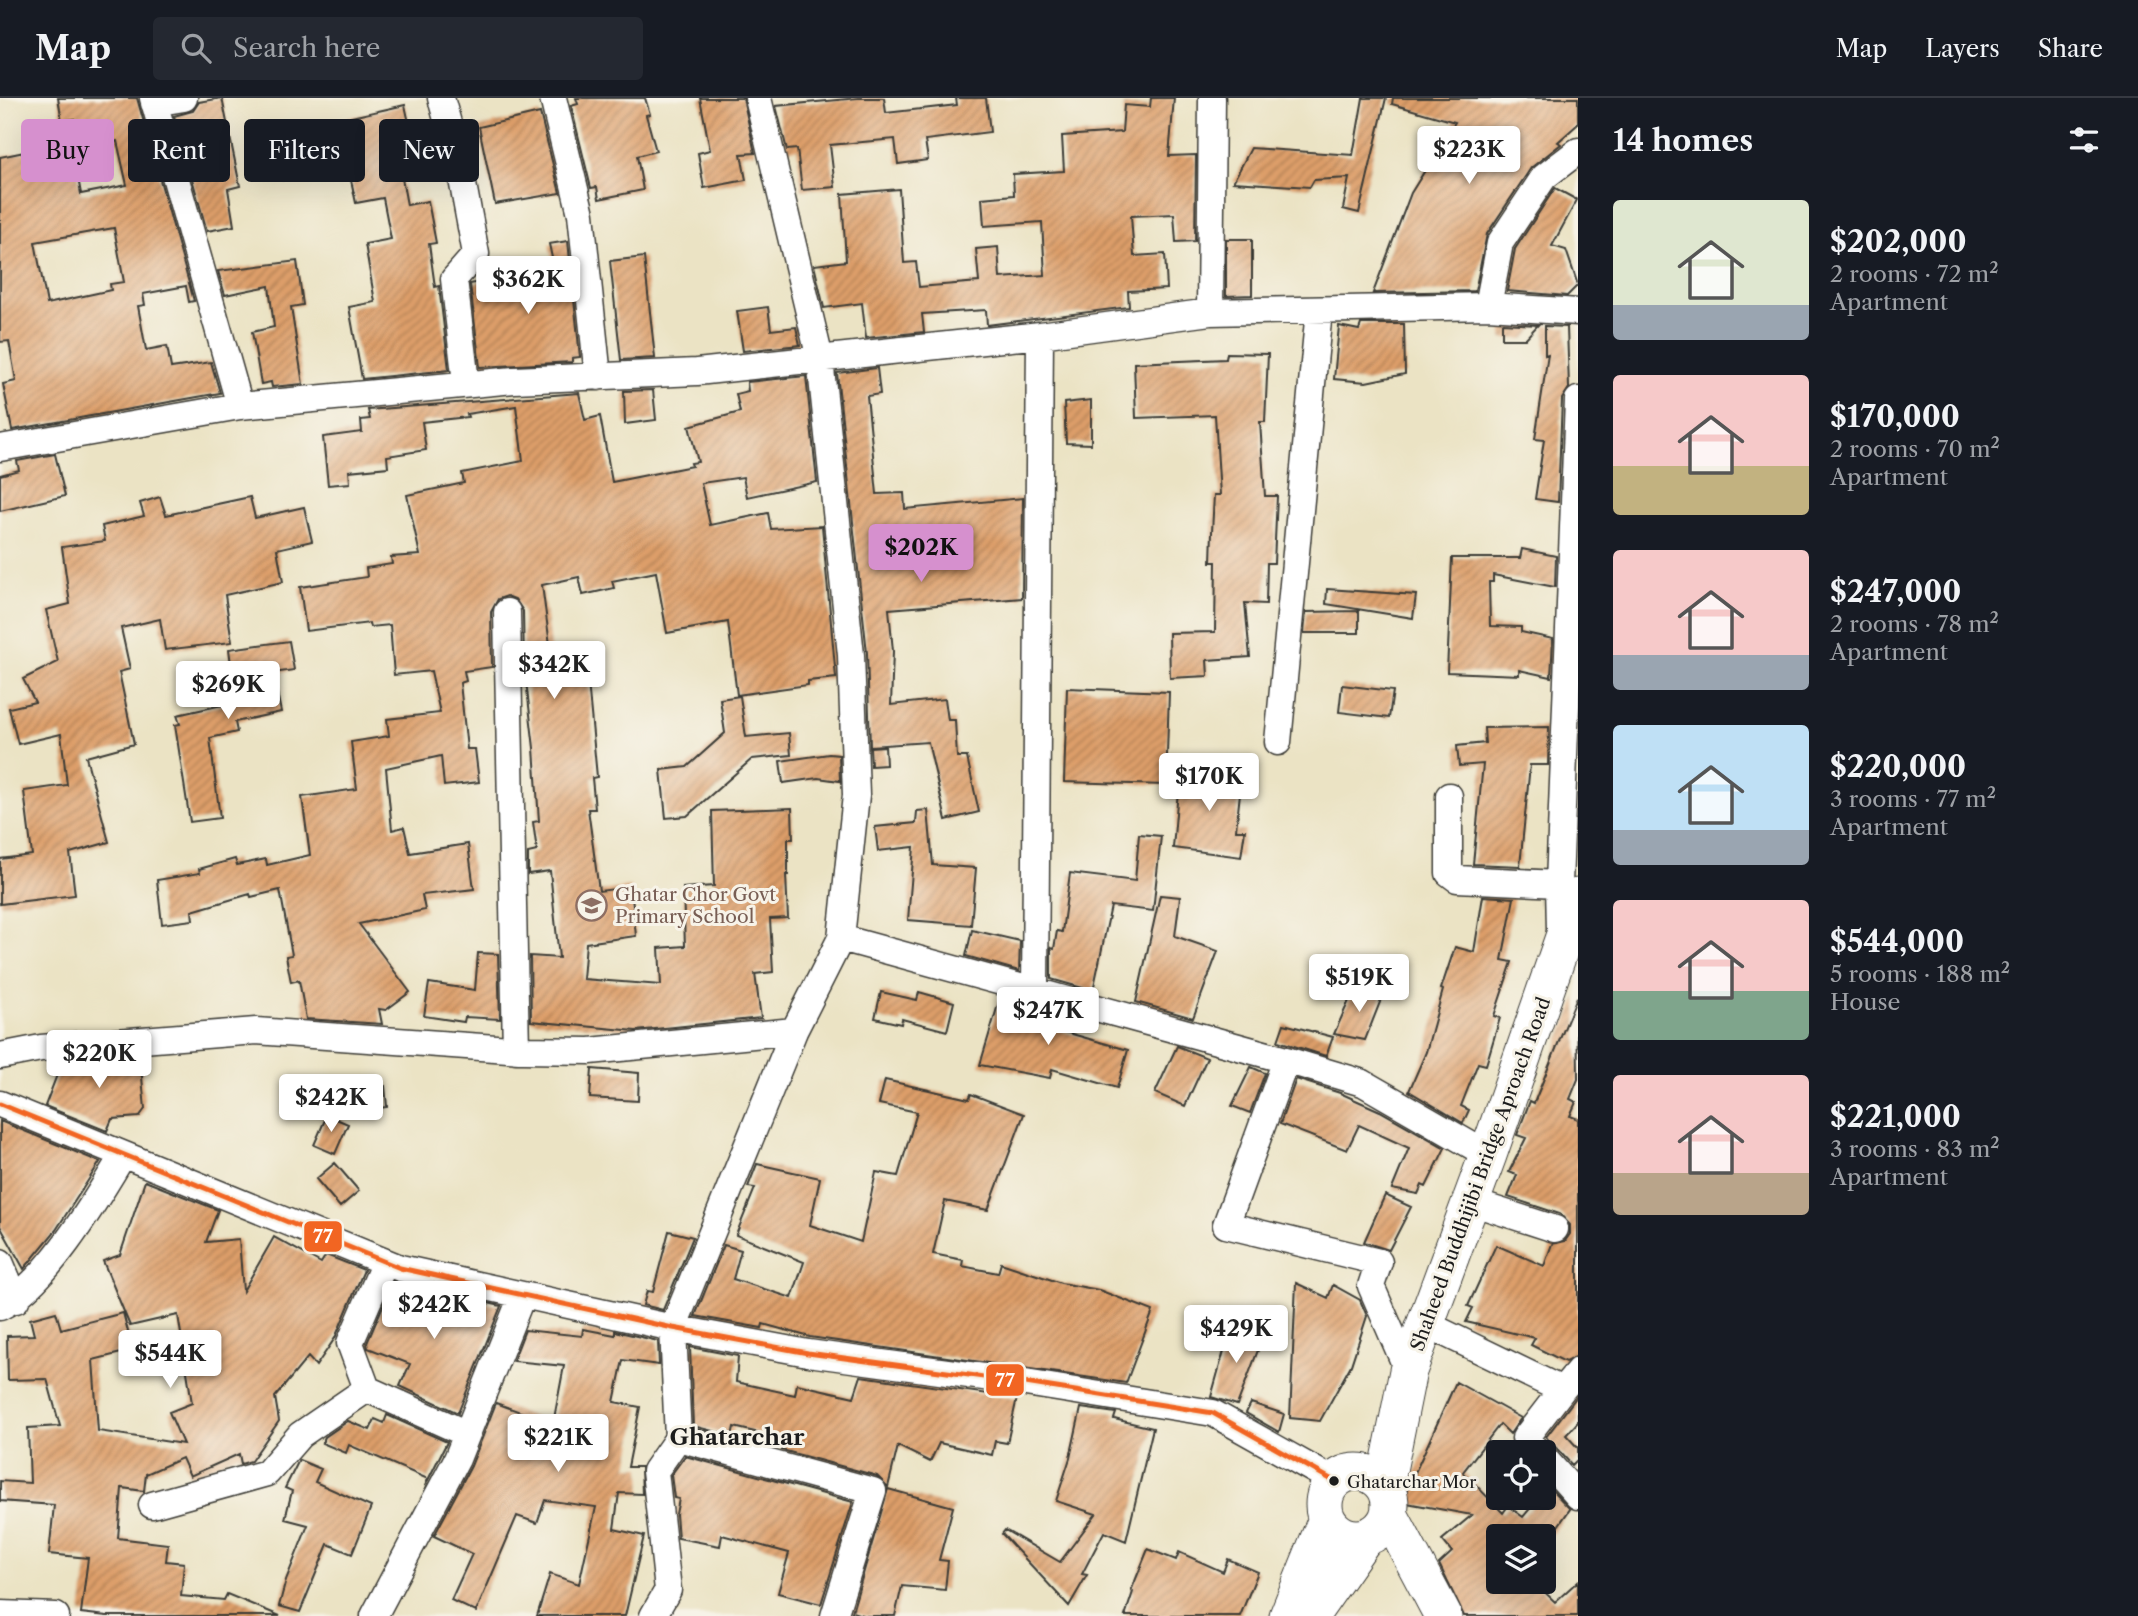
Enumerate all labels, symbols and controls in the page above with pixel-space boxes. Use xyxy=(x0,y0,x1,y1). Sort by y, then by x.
search box xyxy=(153,17,643,80)
text: Map xyxy=(35,28,111,69)
icon: search xyxy=(177,29,215,67)
text: Search here xyxy=(233,32,380,64)
text: Map xyxy=(1836,34,1887,63)
text: Layers xyxy=(1925,34,2000,63)
text: Share xyxy=(2038,34,2103,63)
chip: Buy xyxy=(21,119,114,182)
chip: Rent xyxy=(128,119,230,182)
chip: Filters xyxy=(244,119,365,182)
chip: New xyxy=(379,119,479,182)
icon: filters xyxy=(2065,121,2103,159)
text: 14 homes xyxy=(1613,122,1753,159)
pin: $223K xyxy=(1420,126,1518,186)
text: $223K xyxy=(1433,135,1505,163)
text: $202,000 xyxy=(1830,223,1967,260)
icon: home xyxy=(1669,228,1753,312)
pin: $362K xyxy=(479,256,577,316)
text: 2 rooms · 72 m² xyxy=(1830,260,1999,288)
text: $362K xyxy=(492,265,564,293)
text: Apartment xyxy=(1830,288,1948,316)
text: $170,000 xyxy=(1830,398,1960,435)
icon: home xyxy=(1669,403,1753,487)
text: 2 rooms · 70 m² xyxy=(1830,435,2000,463)
text: Apartment xyxy=(1830,463,1948,491)
pin: $202K xyxy=(872,524,970,584)
text: $202K xyxy=(884,533,958,561)
text: $247,000 xyxy=(1830,573,1961,610)
icon: home xyxy=(1669,578,1753,662)
text: 2 rooms · 78 m² xyxy=(1830,610,1999,638)
text: Apartment xyxy=(1830,638,1948,666)
pin: $342K xyxy=(505,642,603,701)
text: $342K xyxy=(518,650,590,678)
pin: $269K xyxy=(179,662,277,721)
text: $269K xyxy=(192,670,264,698)
text: $220,000 xyxy=(1830,748,1966,785)
icon: home xyxy=(1669,753,1753,837)
pin: $170K xyxy=(1160,754,1258,813)
text: $170K xyxy=(1175,762,1243,790)
text: 3 rooms · 77 m² xyxy=(1830,785,1996,813)
text: Apartment xyxy=(1830,813,1948,841)
place label: Ghatar Chor Govt Primary School xyxy=(615,883,776,928)
school or university icon: Ghatar Chor Govt Primary School xyxy=(575,888,609,922)
text: $544,000 xyxy=(1830,923,1964,960)
icon: home xyxy=(1669,928,1753,1012)
pin: $519K xyxy=(1310,954,1408,1014)
text: 5 rooms · 188 m² xyxy=(1830,960,2010,988)
text: $519K xyxy=(1325,963,1393,991)
pin: $247K xyxy=(999,988,1097,1047)
text: House xyxy=(1830,988,1900,1016)
street label: Shaheed Buddhijibi Bridge Aproach Road xyxy=(1406,994,1556,1354)
text: $247K xyxy=(1013,996,1083,1024)
pin: $220K xyxy=(50,1030,148,1090)
text: $220K xyxy=(62,1039,136,1067)
pin: $242K xyxy=(282,1074,380,1134)
text: $242K xyxy=(295,1083,367,1111)
text: $221,000 xyxy=(1830,1098,1961,1135)
icon: home xyxy=(1669,1103,1753,1187)
text: 3 rooms · 83 m² xyxy=(1830,1135,2000,1163)
text: Apartment xyxy=(1830,1163,1948,1191)
line badge: 77 xyxy=(303,1220,343,1253)
text: 77 xyxy=(313,1225,333,1248)
pin: $242K xyxy=(385,1282,483,1341)
text: $242K xyxy=(398,1290,470,1318)
pin: $429K xyxy=(1187,1306,1285,1365)
text: $429K xyxy=(1200,1314,1272,1342)
pin: $544K xyxy=(121,1330,219,1390)
text: $544K xyxy=(134,1339,206,1367)
line badge: 77 xyxy=(985,1363,1025,1397)
text: 77 xyxy=(995,1369,1015,1392)
pin: $221K xyxy=(509,1414,607,1474)
text: $221K xyxy=(524,1423,592,1451)
district label: Ghatarchar xyxy=(669,1423,805,1451)
map controls xyxy=(1486,1440,1556,1594)
button: locate xyxy=(1486,1440,1556,1510)
place label: Ghatarchar Mor xyxy=(1347,1472,1476,1492)
marker: Ghatarchar Mor xyxy=(1327,1474,1341,1488)
button: layers xyxy=(1486,1524,1556,1594)

